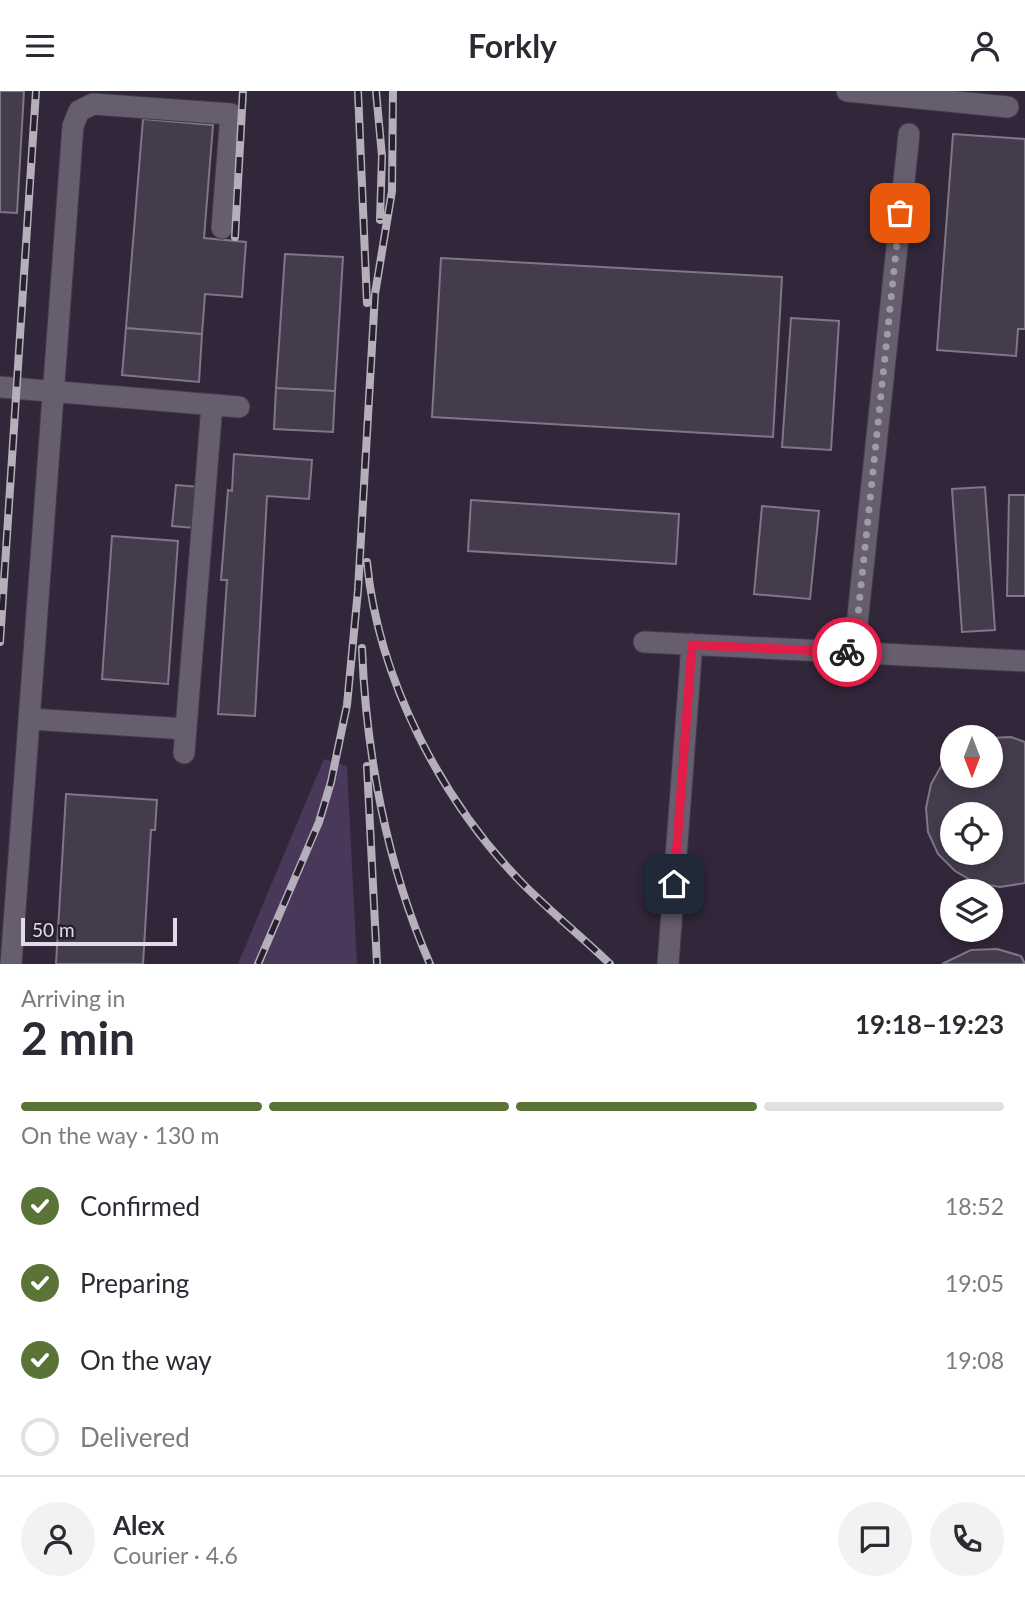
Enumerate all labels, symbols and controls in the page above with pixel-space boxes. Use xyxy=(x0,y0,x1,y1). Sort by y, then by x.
text: Forkly xyxy=(468,26,557,65)
icon: menu xyxy=(21,27,59,65)
icon: person xyxy=(966,27,1004,65)
pin xyxy=(870,183,930,243)
icon: bag xyxy=(881,194,919,232)
courier xyxy=(812,617,882,687)
icon: bike xyxy=(828,633,866,671)
north arrow xyxy=(940,725,1003,787)
map controls xyxy=(940,725,1003,942)
button: locate xyxy=(940,802,1003,865)
pin xyxy=(644,854,704,914)
icon: home xyxy=(655,865,693,903)
button: layers xyxy=(940,879,1003,942)
scale bar xyxy=(21,915,177,947)
text: 50 m xyxy=(32,918,75,941)
text: Arriving in xyxy=(21,984,125,1012)
text: 19:18–19:23 xyxy=(855,1008,1004,1040)
text: 2 min xyxy=(21,1010,135,1065)
text: On the way · 130 m xyxy=(21,1121,220,1149)
icon: check xyxy=(21,1187,59,1225)
text: Confirmed xyxy=(80,1190,200,1222)
text: 18:52 xyxy=(945,1192,1004,1220)
icon: check xyxy=(21,1264,59,1302)
text: Preparing xyxy=(80,1267,189,1299)
text: 19:05 xyxy=(945,1269,1004,1297)
icon: check xyxy=(21,1341,59,1379)
text: On the way xyxy=(80,1344,212,1376)
text: 19:08 xyxy=(945,1346,1004,1374)
text: Delivered xyxy=(80,1421,190,1453)
button: person xyxy=(21,1502,95,1576)
button: chat xyxy=(838,1502,912,1576)
button: phone xyxy=(930,1502,1004,1576)
text: Alex xyxy=(113,1509,165,1541)
text: Courier · 4.6 xyxy=(113,1541,238,1569)

